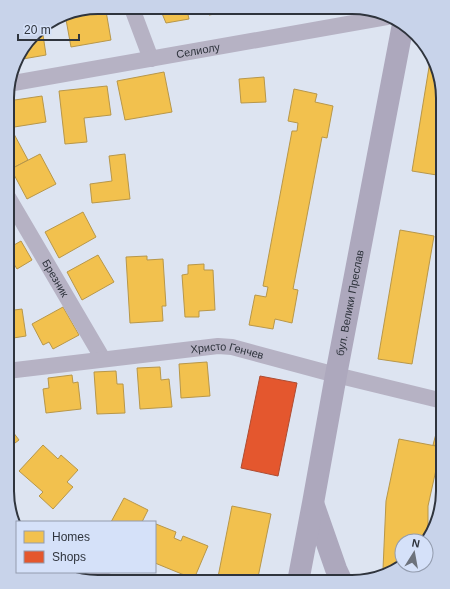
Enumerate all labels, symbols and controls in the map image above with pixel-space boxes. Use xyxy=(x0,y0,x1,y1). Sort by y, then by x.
scale bar xyxy=(18,16,79,42)
text: 20 m xyxy=(24,23,51,37)
street label: Селиолу xyxy=(175,41,221,60)
street label: бул. Велики Преслав xyxy=(334,249,366,357)
street label: Брезник xyxy=(40,257,71,299)
street label: Христо Генчев xyxy=(190,340,265,361)
legend xyxy=(16,521,156,573)
text: Homes xyxy=(52,530,90,544)
north arrow xyxy=(394,533,434,573)
text: N xyxy=(411,537,421,550)
text: Shops xyxy=(52,550,86,564)

